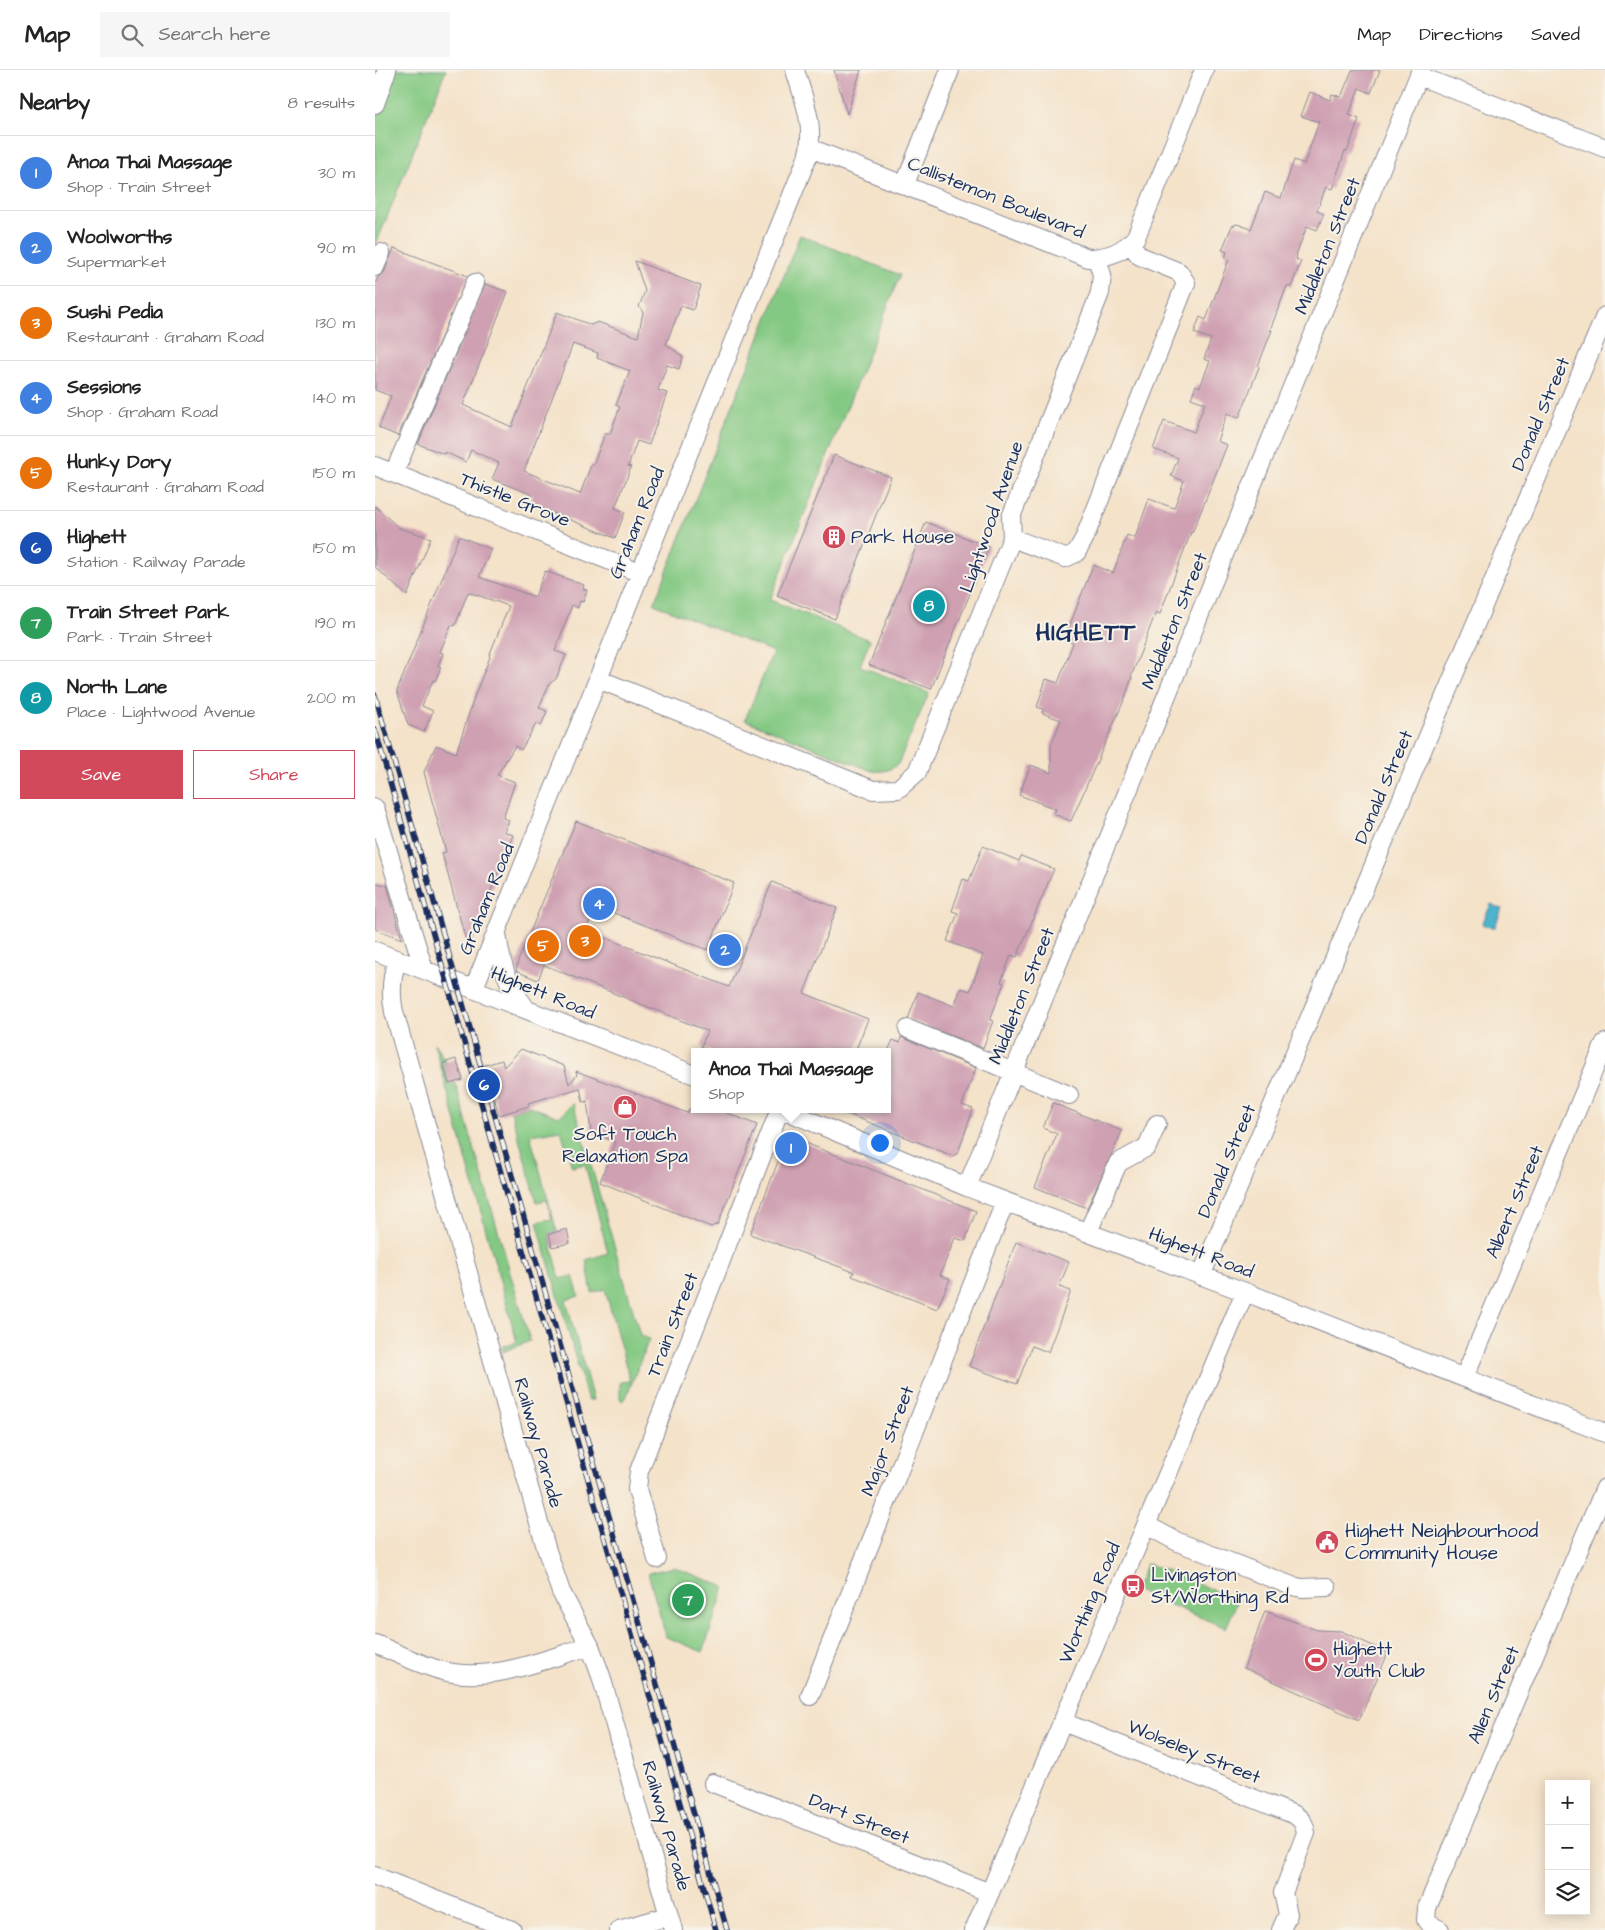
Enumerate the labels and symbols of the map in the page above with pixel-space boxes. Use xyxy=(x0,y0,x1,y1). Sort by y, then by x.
street label: Callistemon Boulevard xyxy=(903,150,1089,246)
street label: Middleton Street xyxy=(1288,173,1368,318)
street label: Donald Street xyxy=(1505,353,1577,475)
street label: Lightwood Avenue xyxy=(953,438,1032,597)
street label: Graham Road xyxy=(602,463,672,583)
street label: Thistle Grove xyxy=(456,466,574,534)
building icon: Park House xyxy=(821,524,847,550)
place label: Park House xyxy=(851,524,954,551)
street label: Middleton Street xyxy=(1135,548,1215,693)
pin: 8 xyxy=(913,587,945,625)
district label: HIGHETT xyxy=(1036,616,1136,650)
street label: Donald Street xyxy=(1348,726,1420,848)
street label: Graham Road xyxy=(452,839,522,959)
pin: 4 xyxy=(583,885,615,923)
pin: 3 xyxy=(569,922,601,960)
street label: Middleton Street xyxy=(982,923,1062,1068)
pin: 5 xyxy=(527,927,559,965)
pin: 2 xyxy=(709,931,741,969)
street label: Highett Road xyxy=(486,960,600,1027)
pin: 6 xyxy=(468,1066,500,1104)
shop icon: Soft Touch Relaxation Spa xyxy=(612,1094,638,1120)
street label: Donald Street xyxy=(1191,1100,1263,1222)
place label: Soft Touch Relaxation Spa xyxy=(562,1121,688,1170)
pin: 1 xyxy=(775,1129,807,1167)
your location xyxy=(867,1130,893,1156)
street label: Albert Street xyxy=(1479,1141,1551,1263)
street label: Highett Road xyxy=(1144,1221,1258,1286)
street label: Train Street xyxy=(641,1268,706,1381)
street label: Railway Parade xyxy=(506,1375,569,1511)
street label: Major Street xyxy=(855,1382,922,1500)
place label: Highett Neighbourhood Community House xyxy=(1345,1518,1538,1568)
public building icon: Highett Neighbourhood Community House xyxy=(1314,1529,1340,1555)
street label: Worthing Road xyxy=(1052,1538,1129,1668)
place label: Livingston St/Worthing Rd xyxy=(1151,1562,1289,1612)
bus stop icon: Livingston St/Worthing Rd xyxy=(1120,1573,1146,1599)
pin: 7 xyxy=(672,1581,704,1619)
place label: Highett Youth Club xyxy=(1333,1636,1425,1685)
street label: Allen Street xyxy=(1461,1642,1527,1748)
sports icon: Highett Youth Club xyxy=(1303,1647,1329,1673)
street label: Wolseley Street xyxy=(1123,1713,1265,1792)
street label: Railway Parade xyxy=(634,1758,697,1894)
street label: Dart Street xyxy=(805,1787,914,1852)

